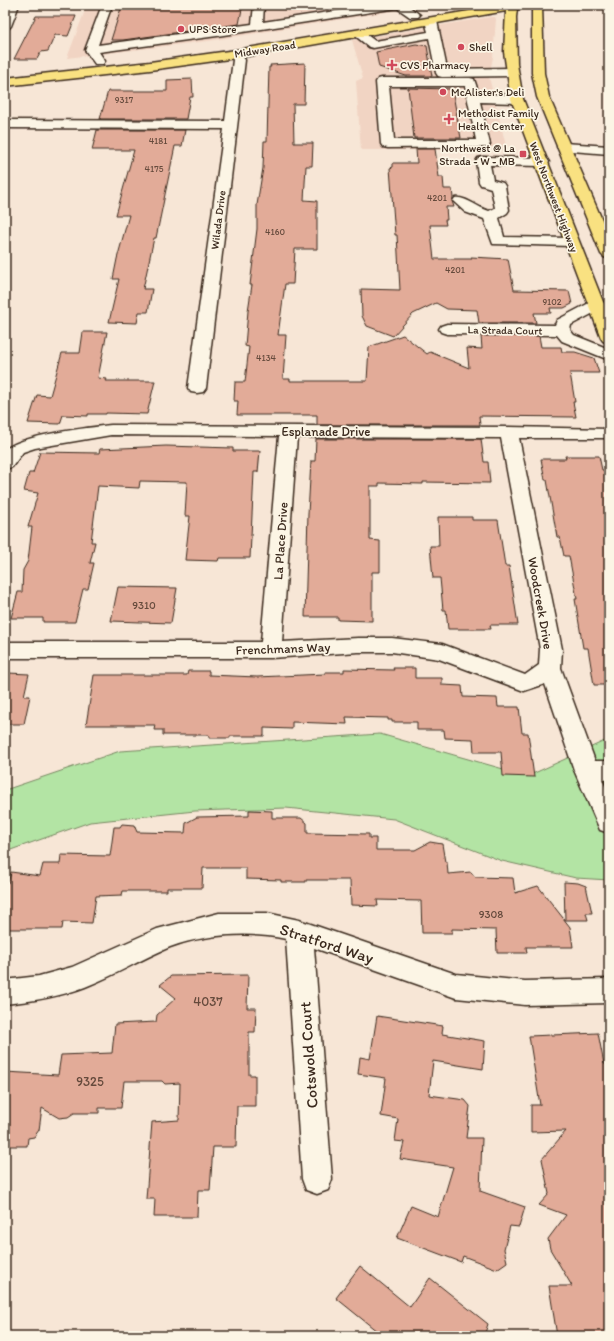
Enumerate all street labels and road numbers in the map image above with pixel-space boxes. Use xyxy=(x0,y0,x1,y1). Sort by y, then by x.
street label: Midway Road xyxy=(233,38,297,61)
street label: West Northwest Highway xyxy=(526,140,581,255)
street label: Wilada Drive xyxy=(208,190,229,250)
street label: La Strada Court xyxy=(467,323,543,338)
street label: Esplanade Drive xyxy=(282,424,371,439)
street label: La Place Drive xyxy=(270,502,291,581)
street label: Woodcreek Drive xyxy=(525,556,556,650)
street label: Frenchmans Way xyxy=(235,639,331,658)
street label: Stratford Way xyxy=(278,919,377,968)
street label: Cotswold Court xyxy=(295,1001,322,1109)

